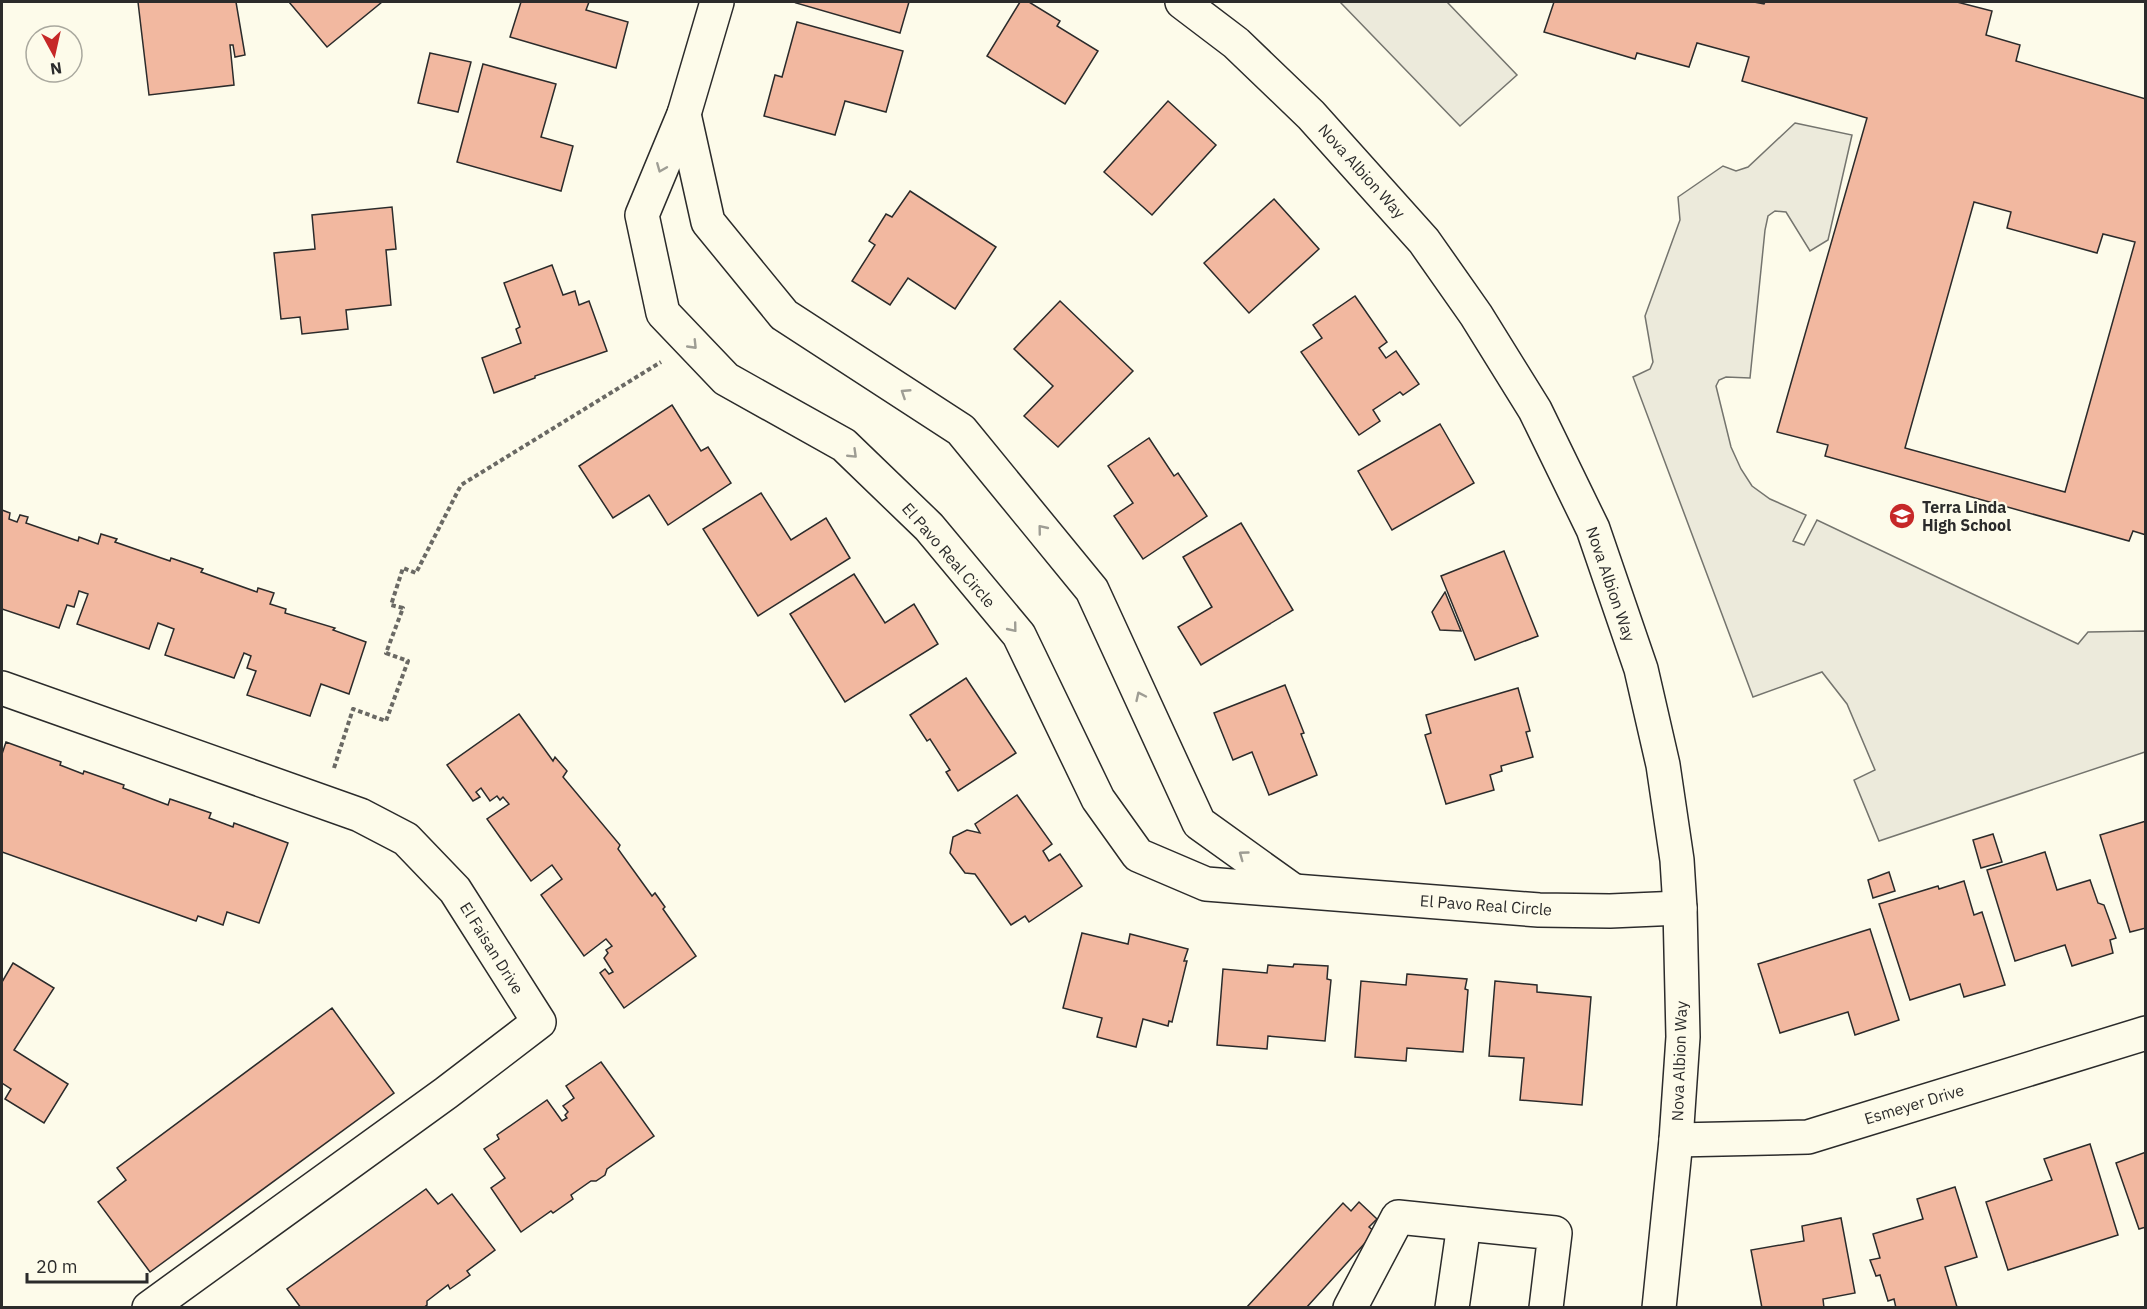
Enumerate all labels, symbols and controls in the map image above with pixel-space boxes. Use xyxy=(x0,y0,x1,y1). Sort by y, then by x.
north arrow xyxy=(24,24,84,84)
text: N xyxy=(49,58,63,80)
street label: Nova Albion Way xyxy=(1314,120,1410,222)
one-way arrow xyxy=(656,162,668,173)
one-way arrow xyxy=(686,338,697,348)
one-way arrow xyxy=(901,389,911,401)
one-way arrow xyxy=(845,446,856,457)
place label: Terra Linda High School xyxy=(1922,497,2011,535)
street label: El Pavo Real Circle xyxy=(898,499,1000,612)
school or university icon: Terra Linda High School xyxy=(1887,501,1917,531)
street label: Nova Albion Way xyxy=(1582,524,1640,644)
one-way arrow xyxy=(1038,525,1049,536)
one-way arrow xyxy=(1005,621,1016,632)
one-way arrow xyxy=(1136,691,1148,702)
one-way arrow xyxy=(1239,851,1250,862)
street label: El Pavo Real Circle xyxy=(1419,890,1553,920)
street label: El Faisan Drive xyxy=(456,898,528,998)
street label: Nova Albion Way xyxy=(1667,1000,1691,1122)
street label: Esmeyer Drive xyxy=(1862,1079,1967,1129)
scale bar xyxy=(27,1246,147,1284)
text: 20 m xyxy=(36,1255,78,1278)

